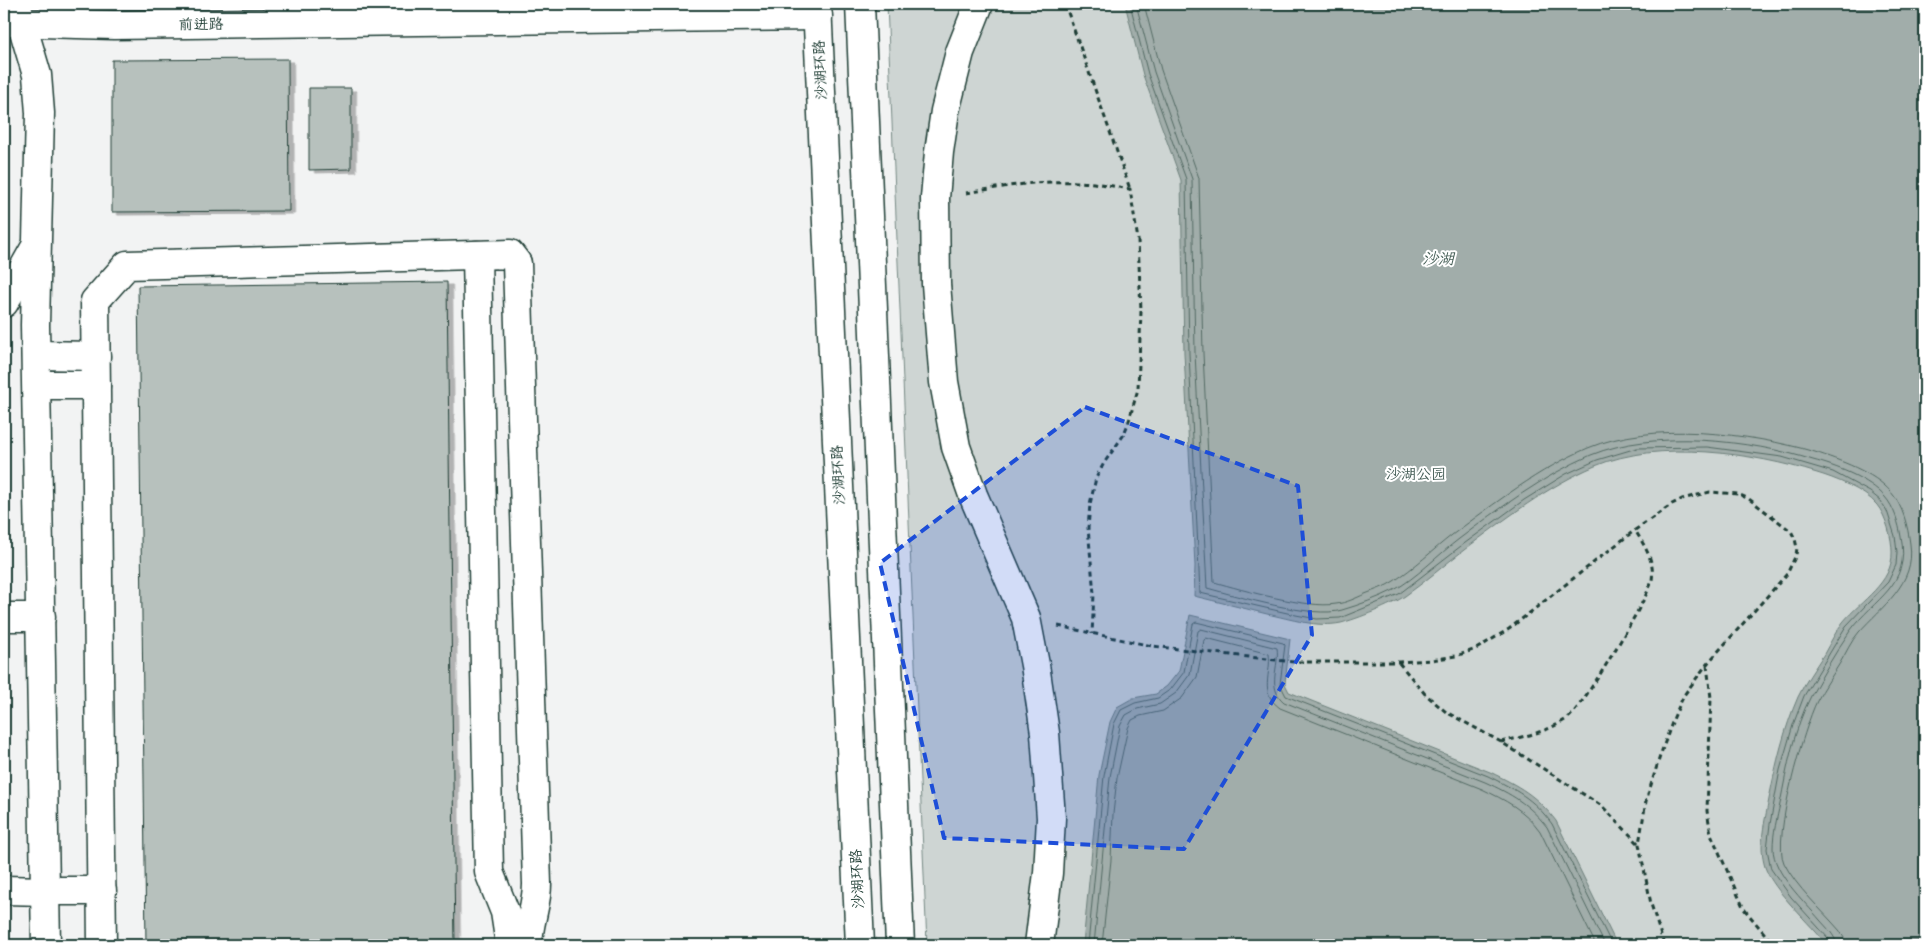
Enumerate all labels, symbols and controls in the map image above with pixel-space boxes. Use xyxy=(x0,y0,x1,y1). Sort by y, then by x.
street label: 前进路 xyxy=(178,15,224,33)
street label: 沙湖环路 xyxy=(809,40,831,100)
water label: 沙湖 xyxy=(1422,250,1456,268)
street label: 沙湖环路 xyxy=(827,445,849,505)
park label: 沙湖公园 xyxy=(1386,465,1446,483)
street label: 沙湖环路 xyxy=(846,849,868,909)

